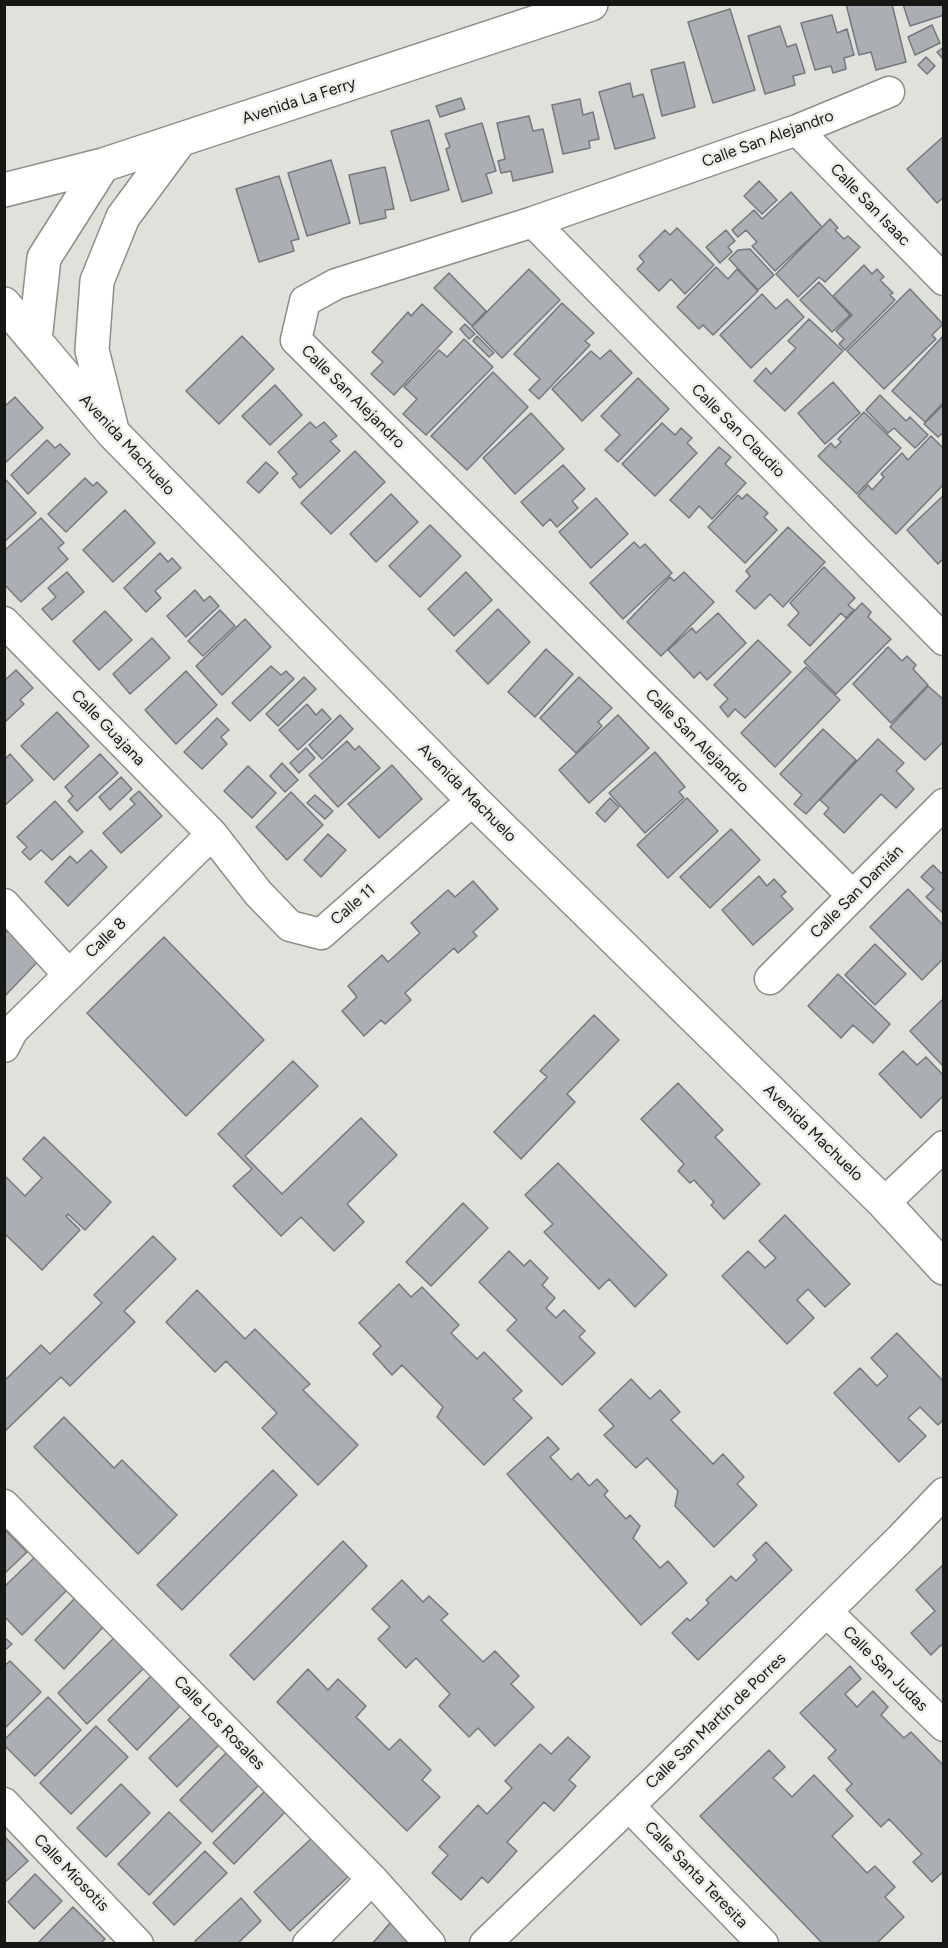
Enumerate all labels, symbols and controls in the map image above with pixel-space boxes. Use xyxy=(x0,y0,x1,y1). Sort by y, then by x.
street label: Avenida La Ferry xyxy=(240,74,358,128)
street label: Calle San Alejandro xyxy=(699,106,837,172)
street label: Calle San Isaac xyxy=(826,160,914,250)
street label: Calle San Alejandro xyxy=(297,341,409,453)
street label: Calle San Claudio xyxy=(687,380,789,482)
street label: Avenida Machuelo xyxy=(75,390,179,500)
street label: Calle San Alejandro xyxy=(641,685,753,797)
street label: Calle Guajana xyxy=(67,686,149,770)
street label: Avenida Machuelo xyxy=(414,740,520,846)
street label: Calle San Damián xyxy=(806,841,908,943)
street label: Calle 11 xyxy=(327,880,379,930)
street label: Calle 8 xyxy=(82,914,130,962)
street label: Avenida Machuelo xyxy=(759,1080,867,1186)
street label: Calle San Judas xyxy=(838,1622,932,1716)
street label: Calle San Martín de Porres xyxy=(642,1649,790,1793)
street label: Calle Los Rosales xyxy=(169,1672,269,1774)
street label: Calle Santa Teresita xyxy=(640,1818,752,1932)
street label: Calle Miosotis xyxy=(29,1830,113,1916)

